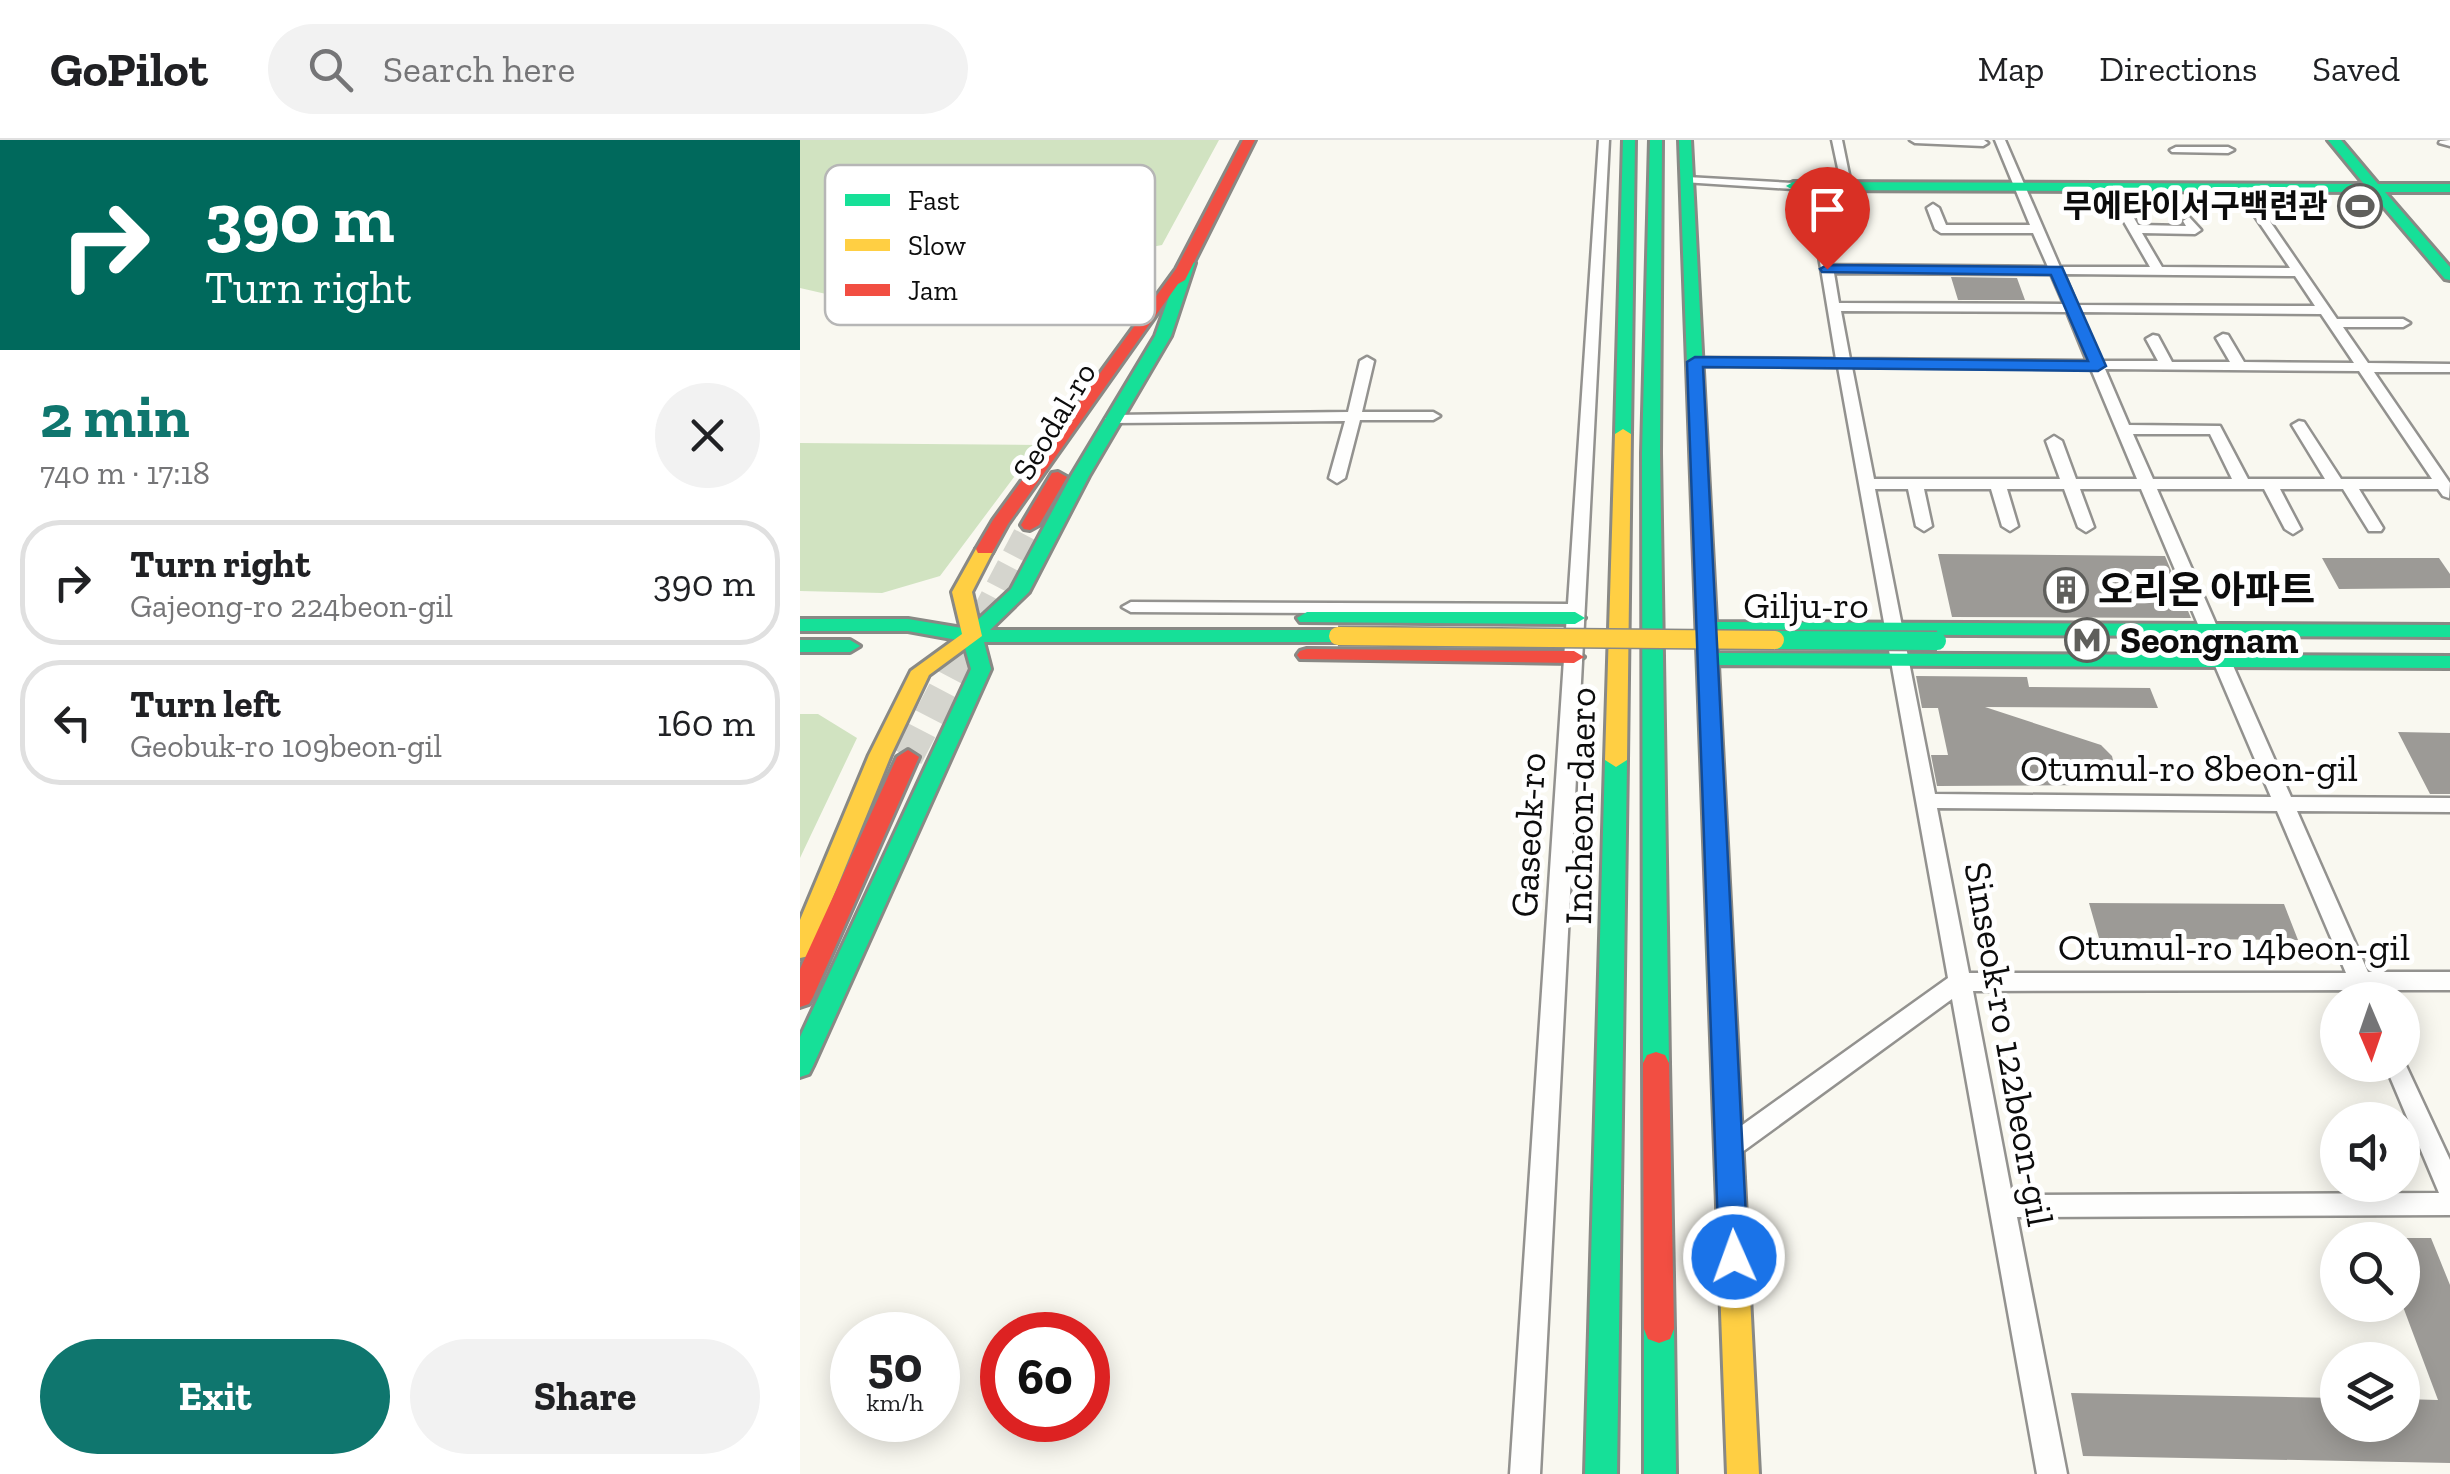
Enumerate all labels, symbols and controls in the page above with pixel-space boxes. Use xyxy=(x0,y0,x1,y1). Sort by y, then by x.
search box xyxy=(268,24,968,114)
text: GoPilot xyxy=(50,41,208,98)
icon: search xyxy=(303,42,358,97)
text: Search here xyxy=(383,46,575,92)
text: Map xyxy=(1978,48,2044,90)
text: Directions xyxy=(2099,48,2257,90)
text: Saved xyxy=(2312,48,2400,90)
legend xyxy=(825,165,1155,325)
pin xyxy=(1785,167,1870,270)
text: 390 m xyxy=(205,176,395,260)
icon: right xyxy=(40,180,170,310)
icon: arrive xyxy=(1800,182,1855,237)
sports icon: 무에타이서구백련관 xyxy=(2337,183,2383,229)
text: Fast xyxy=(908,184,960,217)
place label: 무에타이서구백련관 xyxy=(2063,187,2328,225)
text: Slow xyxy=(908,229,966,262)
text: Turn right xyxy=(205,261,411,315)
text: Jam xyxy=(908,274,958,307)
street label: Seodal-ro xyxy=(1004,356,1104,486)
text: 2 min xyxy=(40,380,190,452)
button: close xyxy=(655,383,760,488)
text: 740 m · 17:18 xyxy=(40,454,210,492)
text: Turn right xyxy=(130,541,310,587)
icon: right xyxy=(45,555,100,610)
text: 390 m xyxy=(653,560,755,606)
building icon: 오리온 아파트 xyxy=(2043,567,2089,613)
place label: 오리온 아파트 xyxy=(2098,567,2315,613)
street label: Gilju-ro xyxy=(1743,582,1869,628)
text: Gajeong-ro 224beon-gil xyxy=(130,587,453,625)
metro station icon: Seongnam xyxy=(2064,617,2110,663)
place label: Seongnam xyxy=(2120,617,2299,663)
text: Turn left xyxy=(130,681,281,727)
street label: Incheon-daero xyxy=(1555,687,1605,925)
icon: left xyxy=(45,695,100,750)
text: 160 m xyxy=(657,700,755,746)
text: Geobuk-ro 109beon-gil xyxy=(130,727,442,765)
street label: Otumul-ro 8beon-gil xyxy=(2020,745,2358,791)
street label: Gaseok-ro xyxy=(1501,751,1555,919)
street label: Sinseok-ro 122beon-gil xyxy=(1954,858,2064,1230)
street label: Otumul-ro 14beon-gil xyxy=(2058,924,2410,970)
north arrow xyxy=(2320,982,2420,1082)
map controls xyxy=(2320,982,2420,1442)
button: sound xyxy=(2320,1102,2420,1202)
position arrow xyxy=(1682,1205,1786,1309)
button: search xyxy=(2320,1222,2420,1322)
speed limit sign: 60 xyxy=(980,1312,1110,1442)
text: 50 xyxy=(868,1335,922,1395)
button: Exit xyxy=(40,1339,390,1454)
button: Share xyxy=(410,1339,760,1454)
button: layers xyxy=(2320,1342,2420,1442)
text: km/h xyxy=(866,1387,924,1417)

